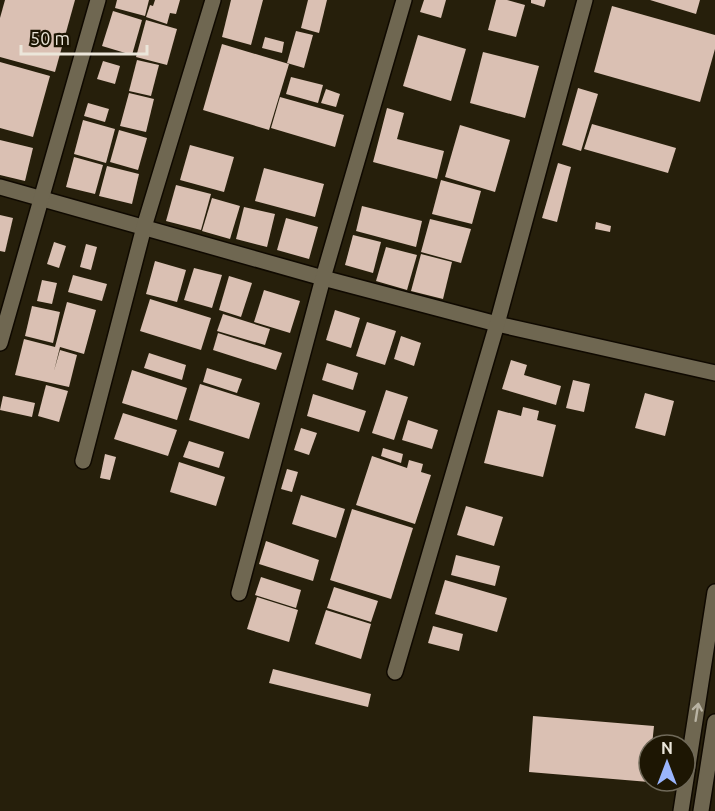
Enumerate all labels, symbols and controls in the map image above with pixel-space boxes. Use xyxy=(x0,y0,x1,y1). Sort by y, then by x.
scale bar xyxy=(21,18,147,56)
text: 50 m xyxy=(30,28,70,48)
one-way arrow xyxy=(691,702,702,722)
north arrow xyxy=(637,733,697,793)
text: N xyxy=(661,739,673,757)

